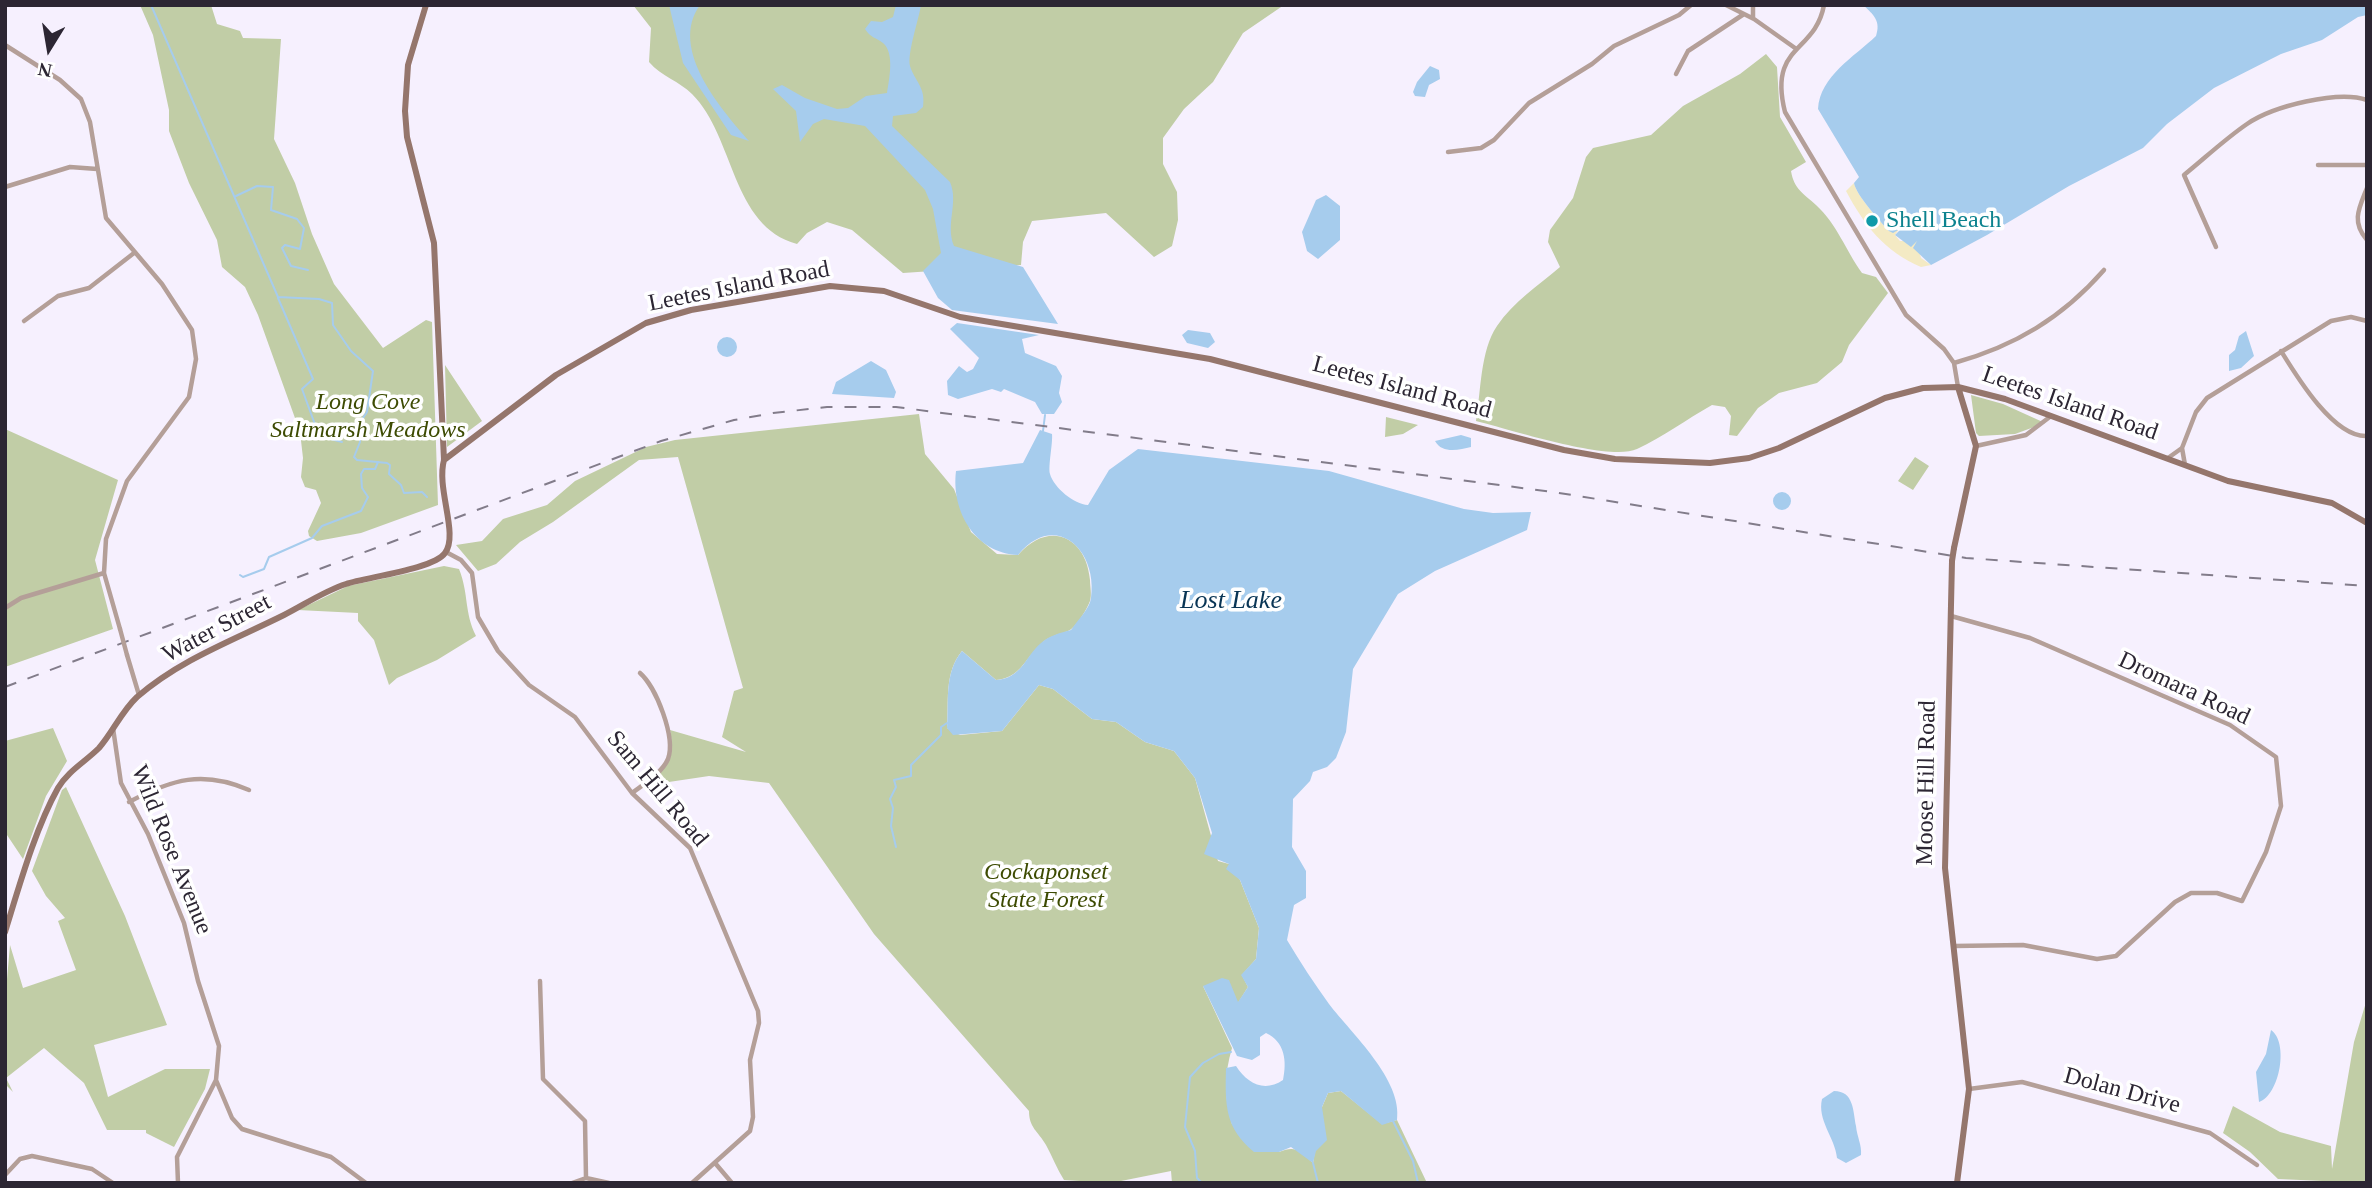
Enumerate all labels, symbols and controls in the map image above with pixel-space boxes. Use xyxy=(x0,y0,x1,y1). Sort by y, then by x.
north arrow xyxy=(14,14,84,84)
text: N xyxy=(36,58,54,82)
place label: Shell Beach xyxy=(1886,207,2001,235)
marker: Shell Beach xyxy=(1864,213,1880,229)
street label: Leetes Island Road xyxy=(646,255,832,319)
street label: Leetes Island Road xyxy=(1309,350,1495,426)
street label: Leetes Island Road xyxy=(1978,360,2162,448)
park label: Long Cove Saltmarsh Meadows xyxy=(270,389,466,445)
water label: Lost Lake xyxy=(1180,585,1282,617)
street label: Water Street xyxy=(158,588,276,670)
street label: Dromara Road xyxy=(2114,646,2254,732)
street label: Moose Hill Road xyxy=(1911,700,1943,866)
street label: Sam Hill Road xyxy=(600,725,714,853)
street label: Wild Rose Avenue xyxy=(124,761,218,939)
park label: Cockaponset State Forest xyxy=(984,859,1108,915)
street label: Dolan Drive xyxy=(2061,1062,2183,1120)

